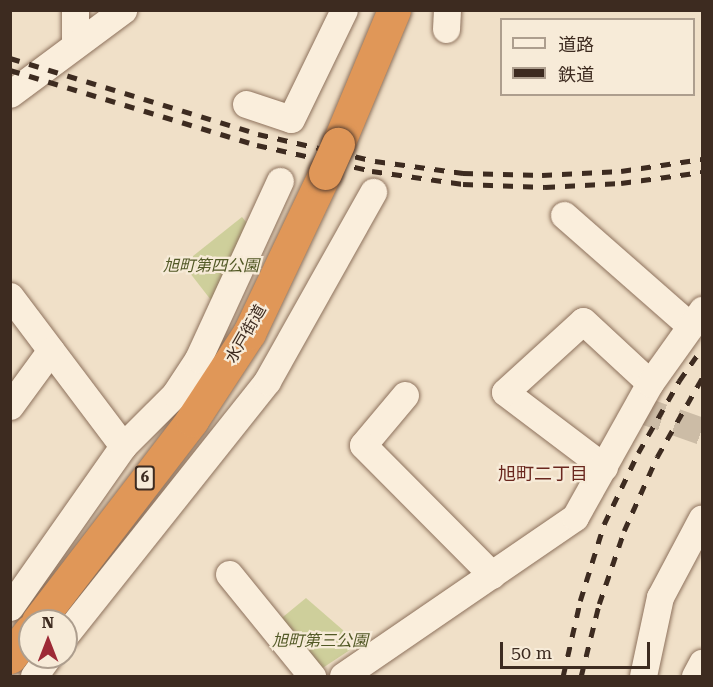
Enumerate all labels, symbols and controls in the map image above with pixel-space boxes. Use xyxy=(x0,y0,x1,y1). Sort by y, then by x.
legend xyxy=(500,18,695,96)
text: 道路 xyxy=(558,34,594,55)
text: 鉄道 xyxy=(558,64,594,85)
park label: 旭町第四公園 xyxy=(163,256,259,276)
street label: 水戸街道 xyxy=(222,301,270,367)
district label: 旭町二丁目 xyxy=(498,463,588,485)
road number: 6 xyxy=(134,466,156,490)
north arrow xyxy=(18,609,78,669)
text: N xyxy=(42,613,54,632)
scale bar xyxy=(503,630,653,668)
park label: 旭町第三公園 xyxy=(272,631,368,651)
text: 50 m xyxy=(511,642,552,663)

